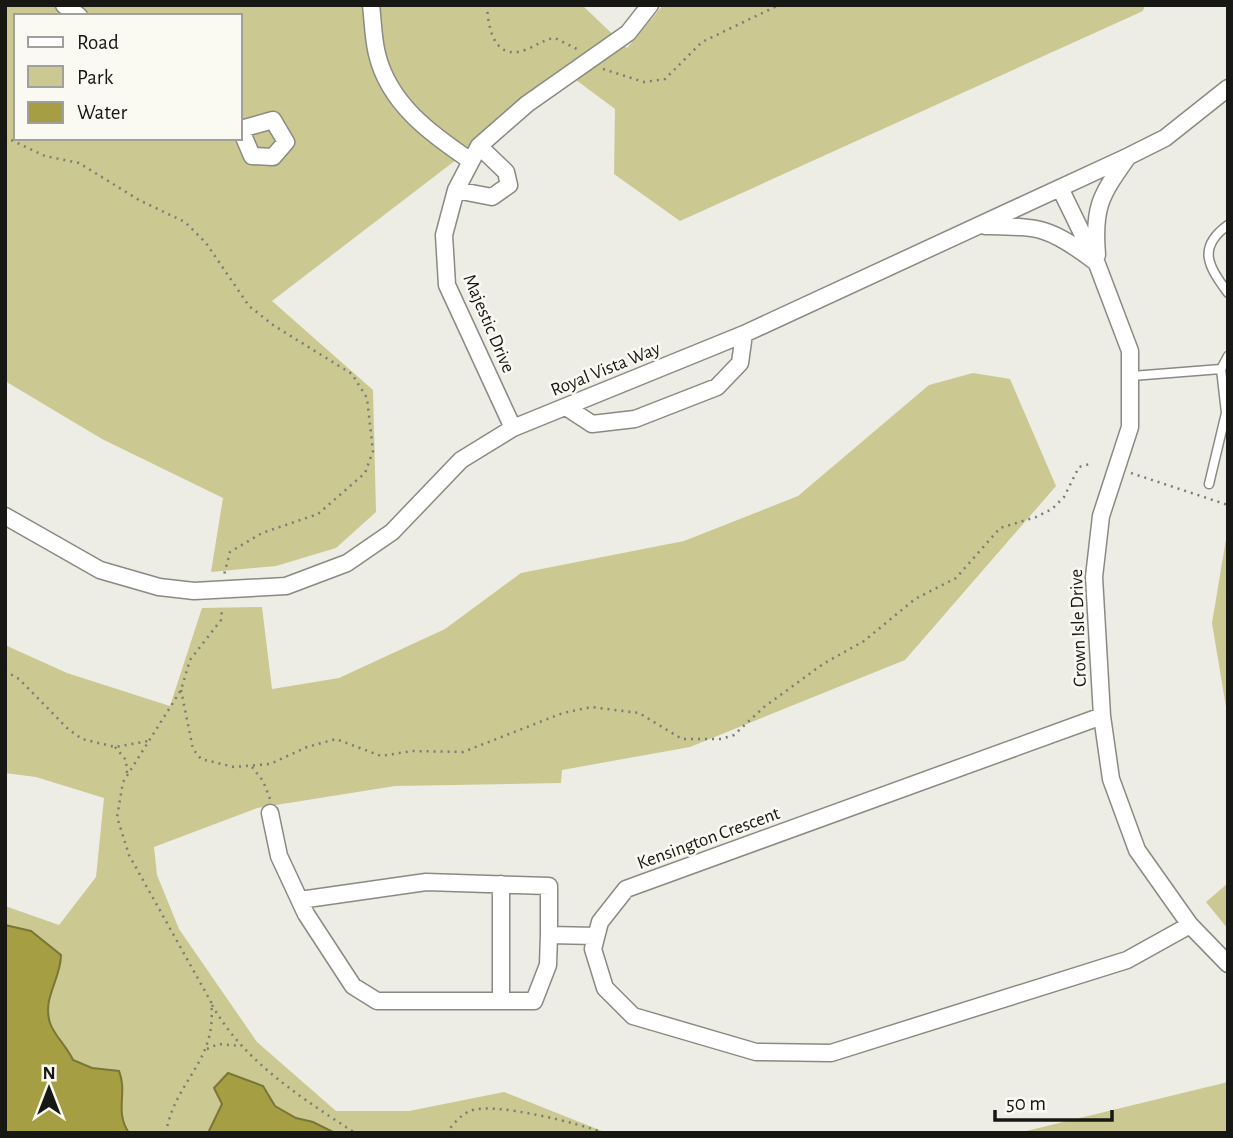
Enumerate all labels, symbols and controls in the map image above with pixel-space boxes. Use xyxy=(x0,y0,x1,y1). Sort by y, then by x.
legend xyxy=(14,14,242,140)
text: Road xyxy=(77,32,119,53)
text: Park xyxy=(77,67,114,88)
text: Water xyxy=(77,102,127,123)
street label: Majestic Drive xyxy=(459,272,518,376)
street label: Royal Vista Way xyxy=(548,339,663,400)
street label: Crown Isle Drive xyxy=(1067,569,1090,687)
street label: Kensington Crescent xyxy=(635,804,782,873)
north arrow xyxy=(14,1054,84,1124)
text: N xyxy=(42,1064,56,1083)
scale bar xyxy=(995,1078,1112,1122)
text: 50 m xyxy=(1006,1093,1046,1114)

